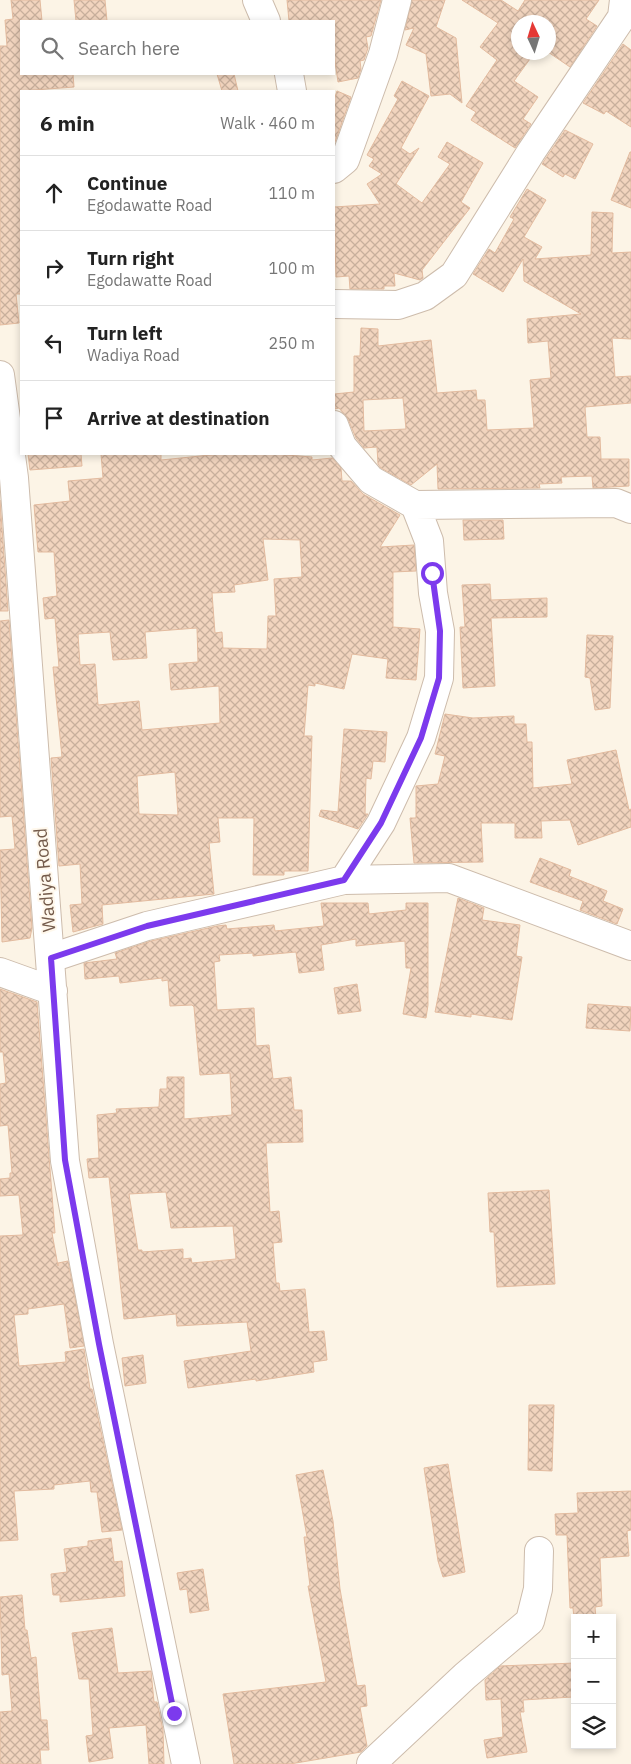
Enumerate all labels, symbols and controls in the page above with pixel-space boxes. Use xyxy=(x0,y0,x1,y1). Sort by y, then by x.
north arrow xyxy=(511,15,556,60)
search box xyxy=(20,20,335,75)
icon: search xyxy=(38,34,66,62)
text: Search here xyxy=(78,36,180,60)
text: 6 min xyxy=(40,109,95,137)
text: Walk · 460 m xyxy=(220,113,315,133)
text: Continue xyxy=(87,171,167,195)
icon: ahead xyxy=(40,179,68,207)
text: 110 m xyxy=(268,183,315,203)
text: Egodawatte Road xyxy=(87,195,212,215)
text: Turn right xyxy=(87,246,174,270)
icon: right xyxy=(40,254,68,282)
text: 100 m xyxy=(268,258,315,278)
text: Egodawatte Road xyxy=(87,270,212,290)
text: Turn left xyxy=(87,321,163,345)
icon: left xyxy=(40,329,68,357)
text: 250 m xyxy=(268,333,315,353)
text: Wadiya Road xyxy=(87,345,180,365)
icon: arrive xyxy=(40,404,68,432)
text: Arrive at destination xyxy=(87,406,270,430)
route start xyxy=(421,562,444,585)
street label: Wadiya Road xyxy=(28,827,61,933)
map controls xyxy=(571,1614,616,1749)
button: + xyxy=(571,1614,616,1659)
button: − xyxy=(571,1659,616,1704)
route end xyxy=(163,1702,186,1725)
button: layers xyxy=(571,1704,616,1749)

